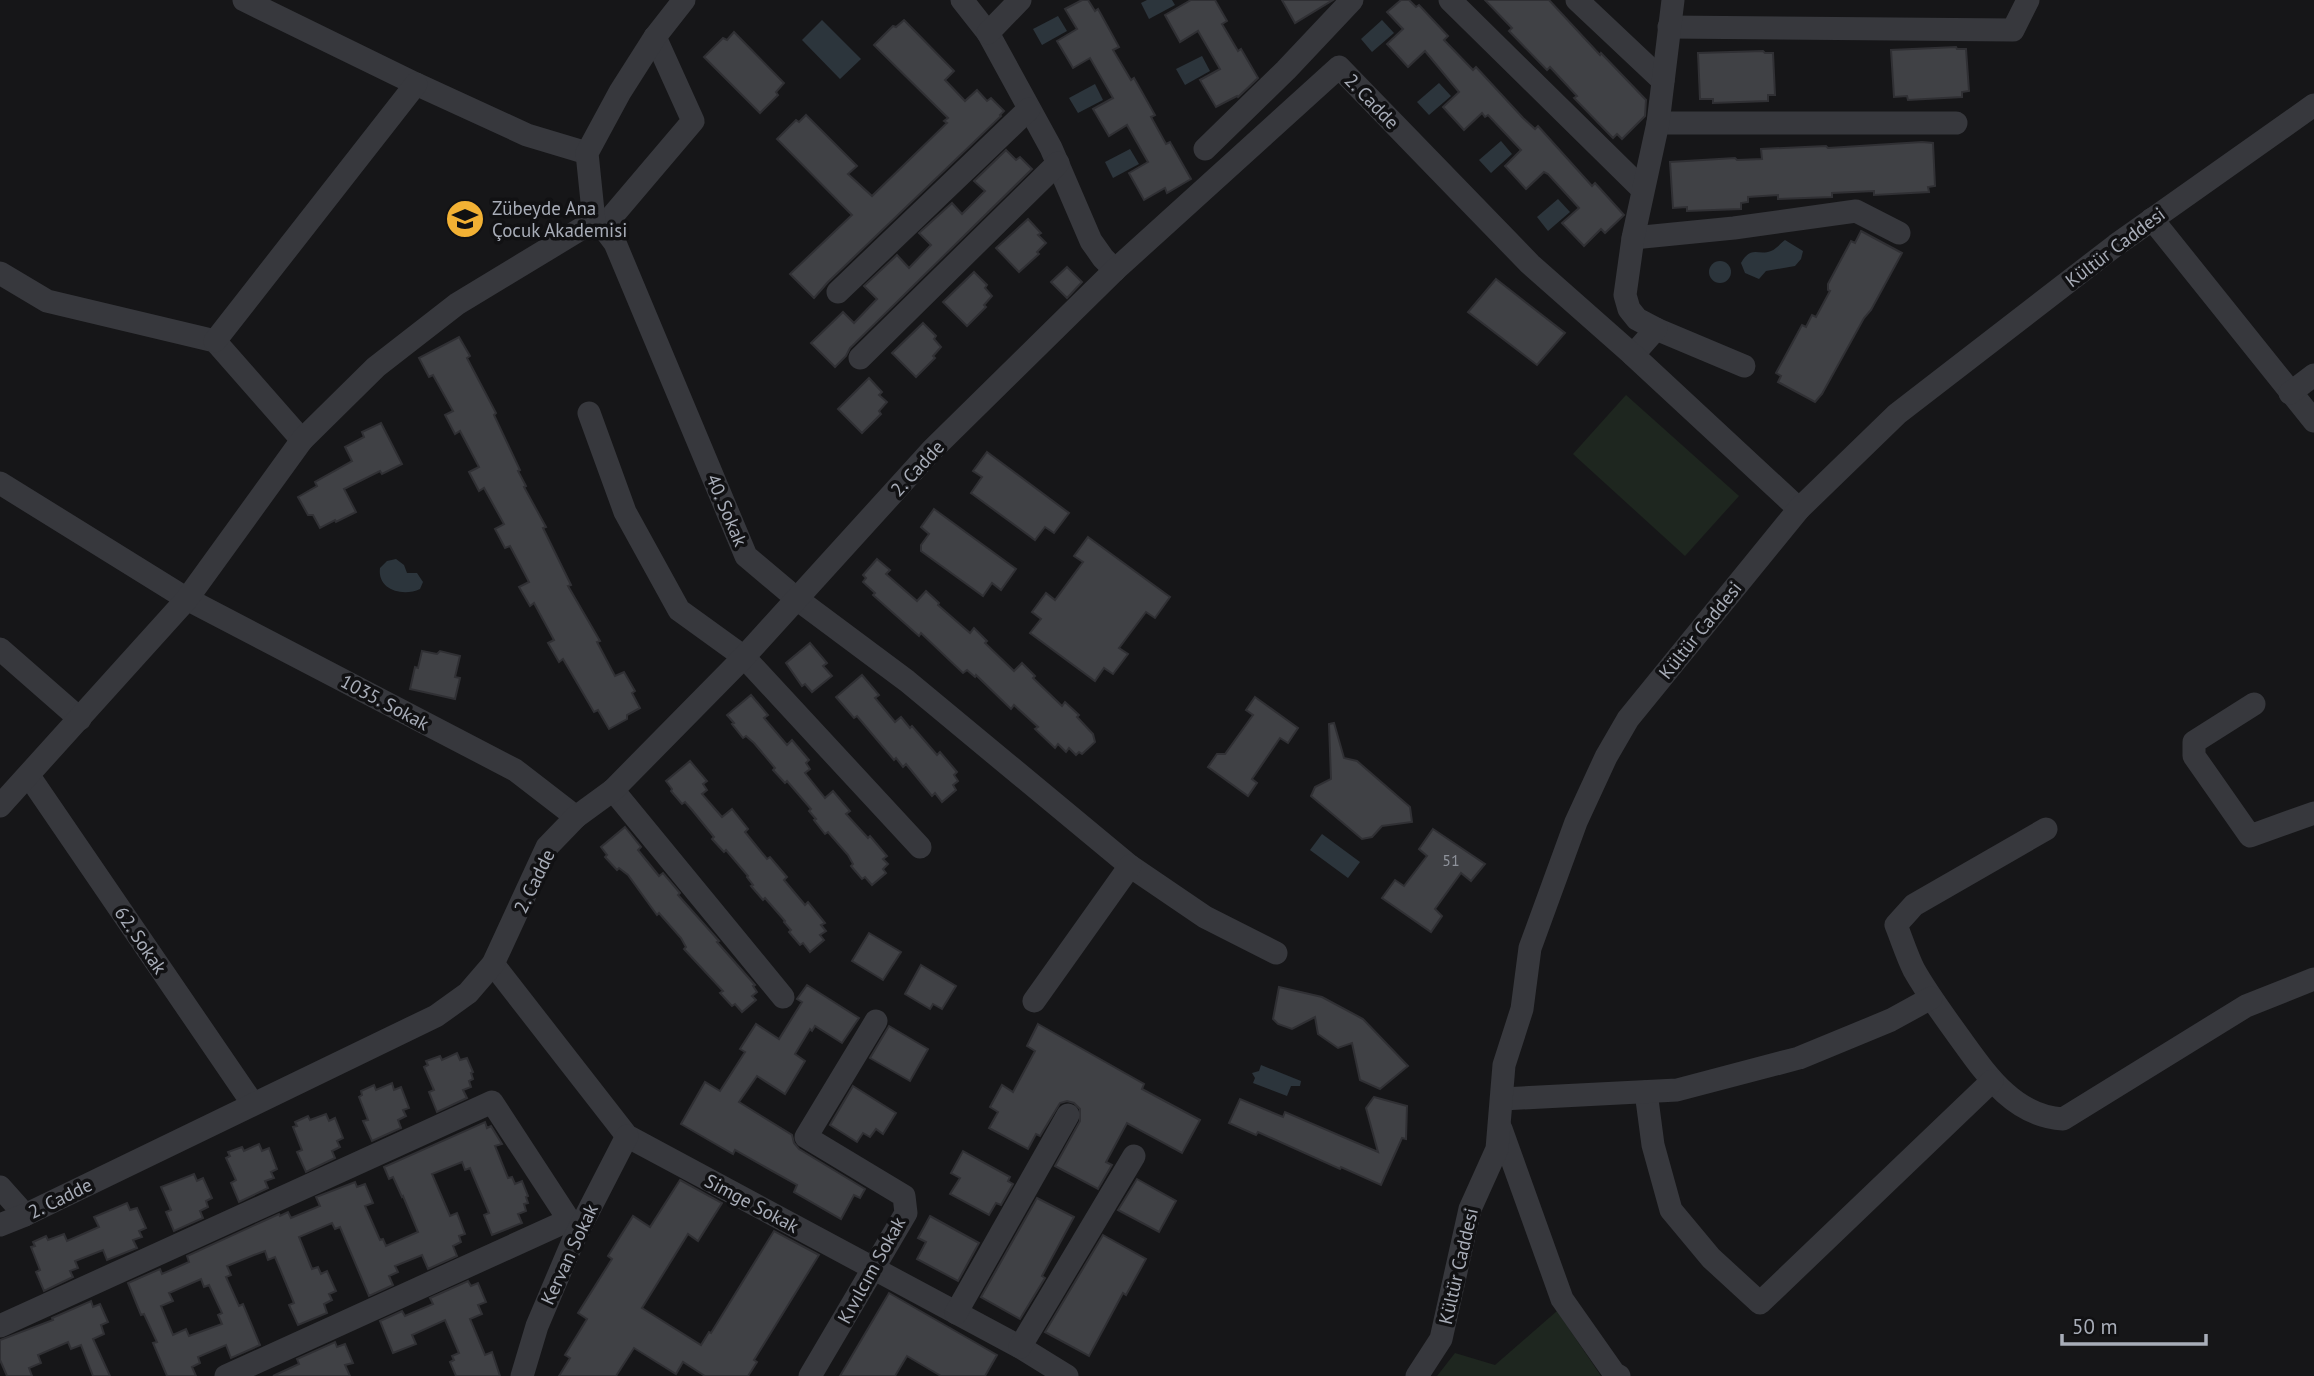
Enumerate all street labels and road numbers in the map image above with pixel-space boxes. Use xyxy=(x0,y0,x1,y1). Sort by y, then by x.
street label: 2. Cadde xyxy=(1340,68,1404,134)
street label: Kültür Caddesi xyxy=(2060,202,2170,292)
street label: 2. Cadde xyxy=(885,435,949,501)
street label: 40. Sokak xyxy=(701,470,753,550)
street label: Kültür Caddesi xyxy=(1653,576,1747,684)
street label: 1035. Sokak xyxy=(337,669,433,735)
street label: 2. Cadde xyxy=(508,845,560,917)
street label: 62. Sokak xyxy=(110,902,172,978)
street label: Simge Sokak xyxy=(701,1168,803,1238)
street label: 2. Cadde xyxy=(24,1172,96,1224)
street label: Kervan Sokak xyxy=(535,1200,603,1308)
street label: Kültür Caddesi xyxy=(1433,1205,1483,1327)
street label: Kıvılcım Sokak xyxy=(832,1212,910,1328)

